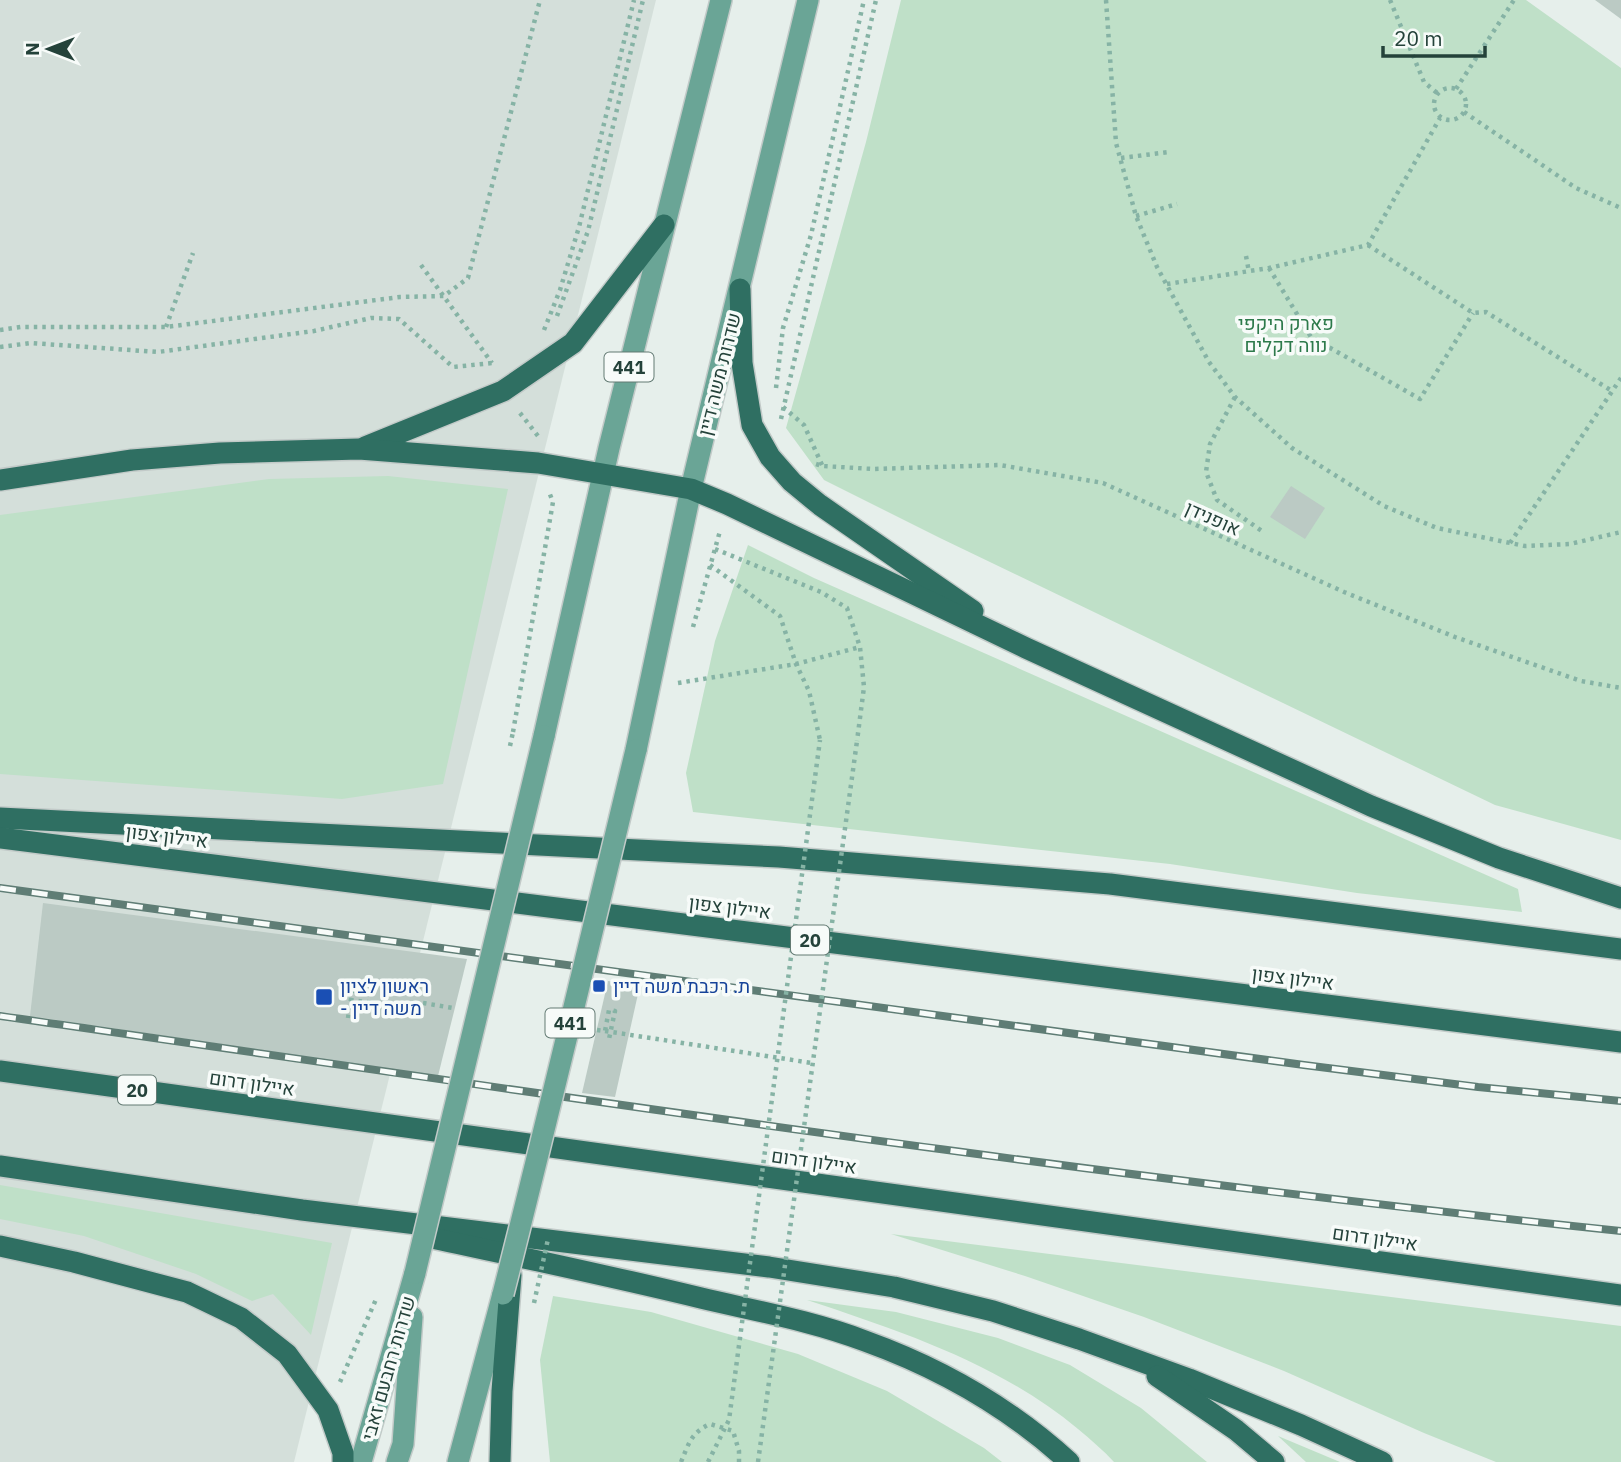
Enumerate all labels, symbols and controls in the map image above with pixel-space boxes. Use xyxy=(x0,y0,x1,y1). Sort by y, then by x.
north arrow xyxy=(14,14,84,84)
scale bar xyxy=(1383,14,1484,58)
text: 20 m xyxy=(1394,24,1443,52)
text: N xyxy=(20,42,44,56)
street label: שדרות משה דיין xyxy=(692,310,746,438)
park label: פארק היקפי נווה דקלים xyxy=(1238,311,1334,357)
road number: 441 xyxy=(604,352,654,382)
street label: אופנידן xyxy=(1182,495,1244,541)
street label: איילון צפון xyxy=(125,819,209,853)
street label: איילון צפון xyxy=(688,890,772,924)
road number: 20 xyxy=(791,925,829,954)
street label: איילון צפון xyxy=(1251,961,1335,995)
place label: ראשון לציון - משה דיין xyxy=(340,974,429,1020)
place label: ת. רכבת משה דיין xyxy=(613,974,750,998)
marker: ת. רכבת משה דיין xyxy=(591,978,607,994)
marker: ראשון לציון - משה דיין xyxy=(314,987,334,1007)
road number: 441 xyxy=(546,1008,594,1038)
street label: איילון דרום xyxy=(208,1065,296,1101)
road number: 20 xyxy=(118,1076,156,1105)
street label: איילון דרום xyxy=(770,1143,858,1179)
street label: איילון דרום xyxy=(1331,1220,1419,1256)
street label: שדרות רחבעם זאבי xyxy=(356,1293,420,1443)

